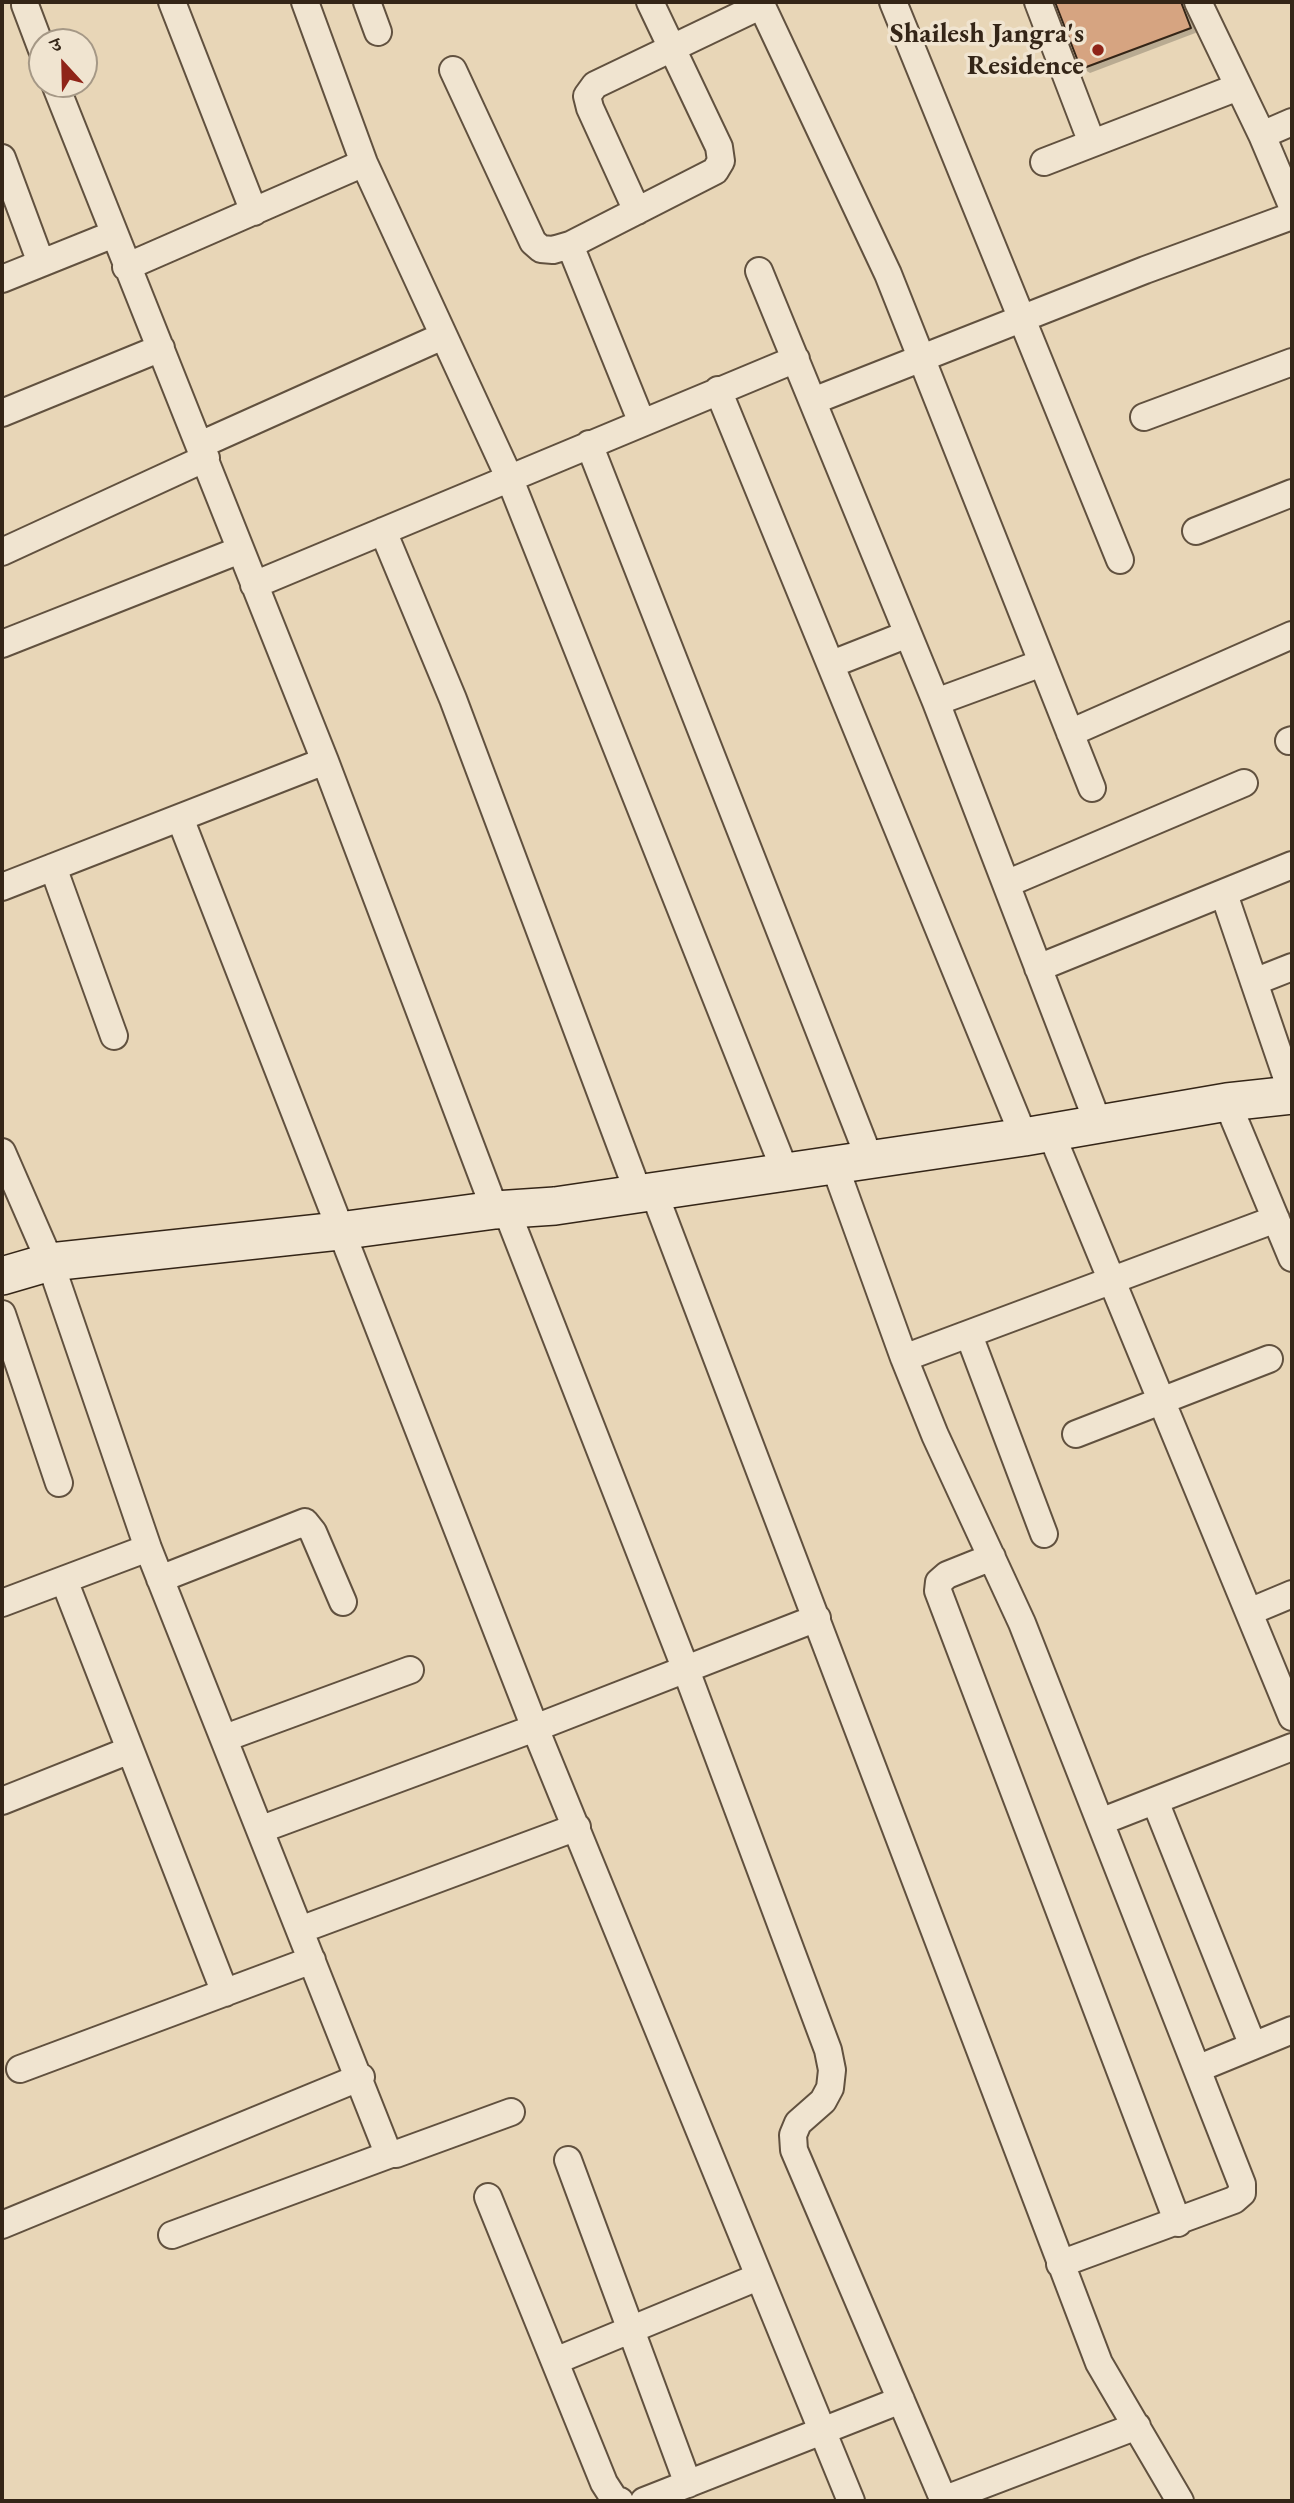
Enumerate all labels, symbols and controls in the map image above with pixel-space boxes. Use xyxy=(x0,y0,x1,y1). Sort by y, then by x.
place label: Shailesh Jangra's Residence xyxy=(890,17,1084,83)
north arrow xyxy=(28,28,98,98)
text: उ xyxy=(47,32,65,58)
marker: Shailesh Jangra's Residence xyxy=(1090,42,1106,58)

